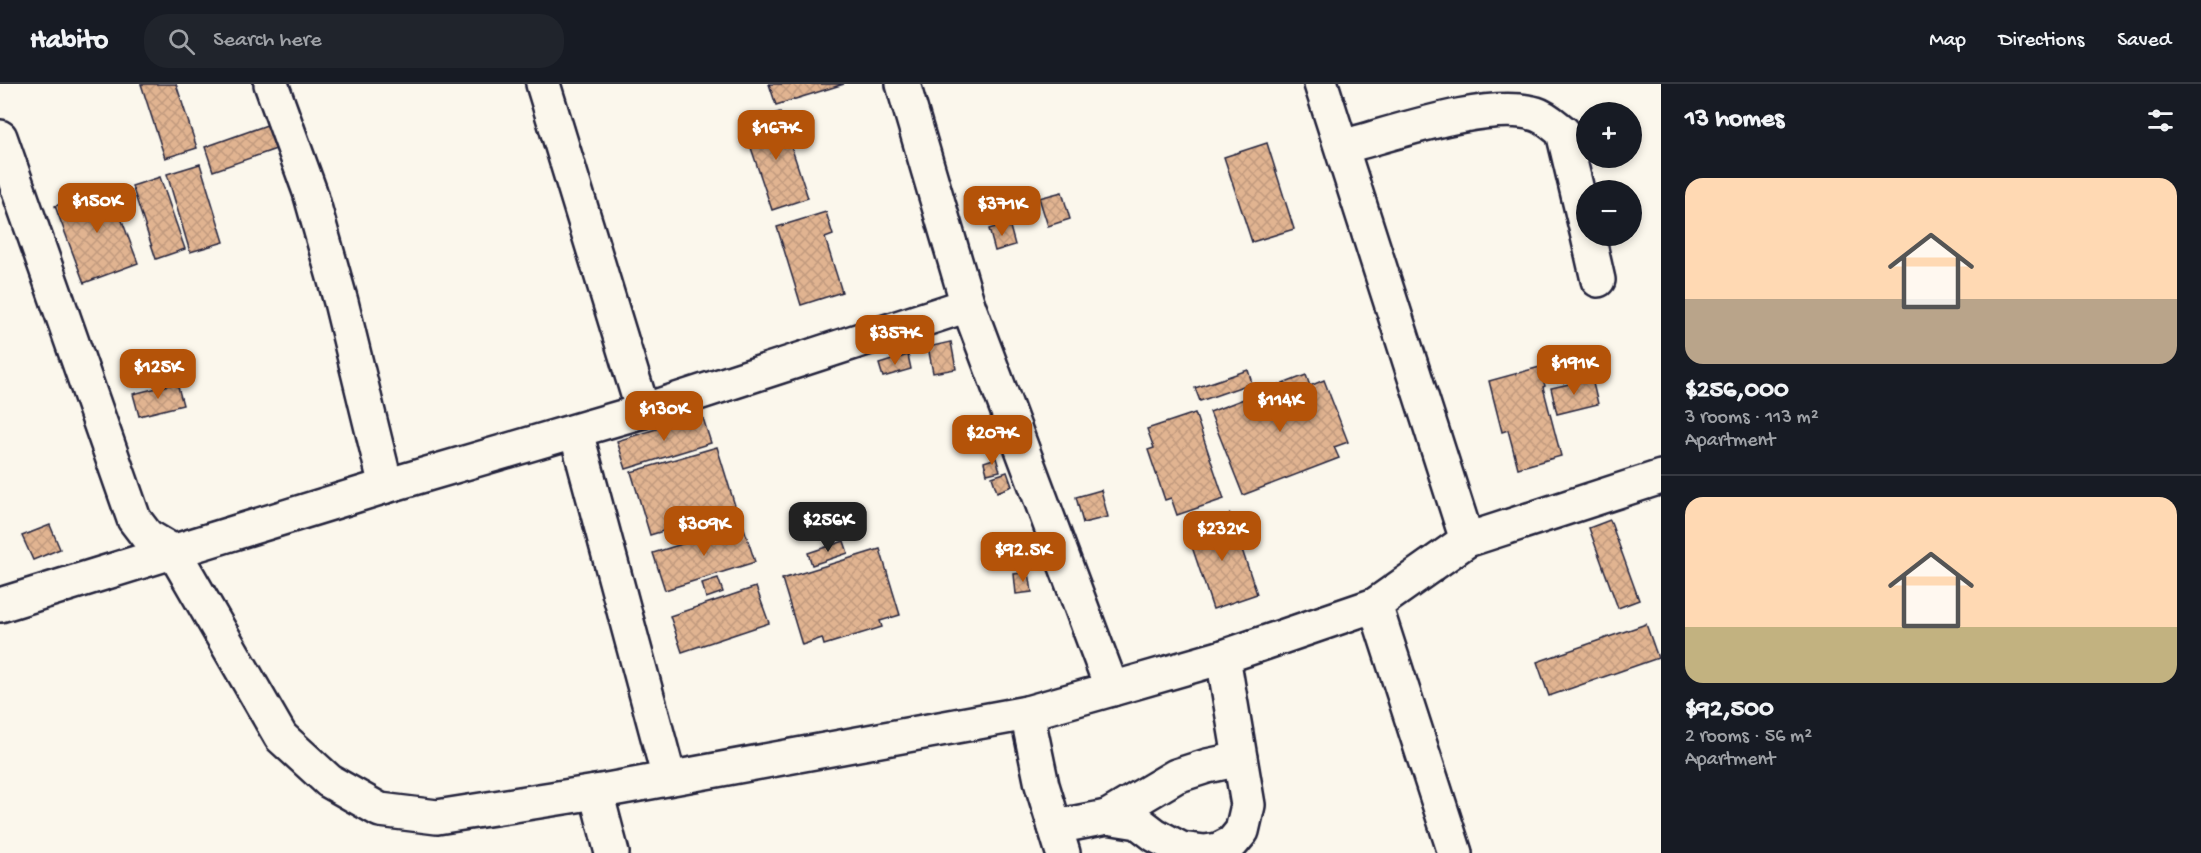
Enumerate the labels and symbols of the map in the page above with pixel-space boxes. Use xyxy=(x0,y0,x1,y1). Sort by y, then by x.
pin: $167K xyxy=(734,110,818,161)
pin: $150K xyxy=(55,183,139,234)
pin: $371K xyxy=(960,186,1044,237)
pin: $357K xyxy=(853,315,937,366)
pin: $191K xyxy=(1532,345,1616,396)
pin: $125K xyxy=(116,349,200,400)
pin: $114K xyxy=(1238,382,1322,433)
pin: $130K xyxy=(622,391,706,442)
pin: $207K xyxy=(950,415,1034,466)
pin: $256K xyxy=(786,502,870,553)
pin: $309K xyxy=(662,506,746,557)
pin: $232K xyxy=(1180,511,1264,562)
pin: $92.5K xyxy=(974,532,1072,583)

